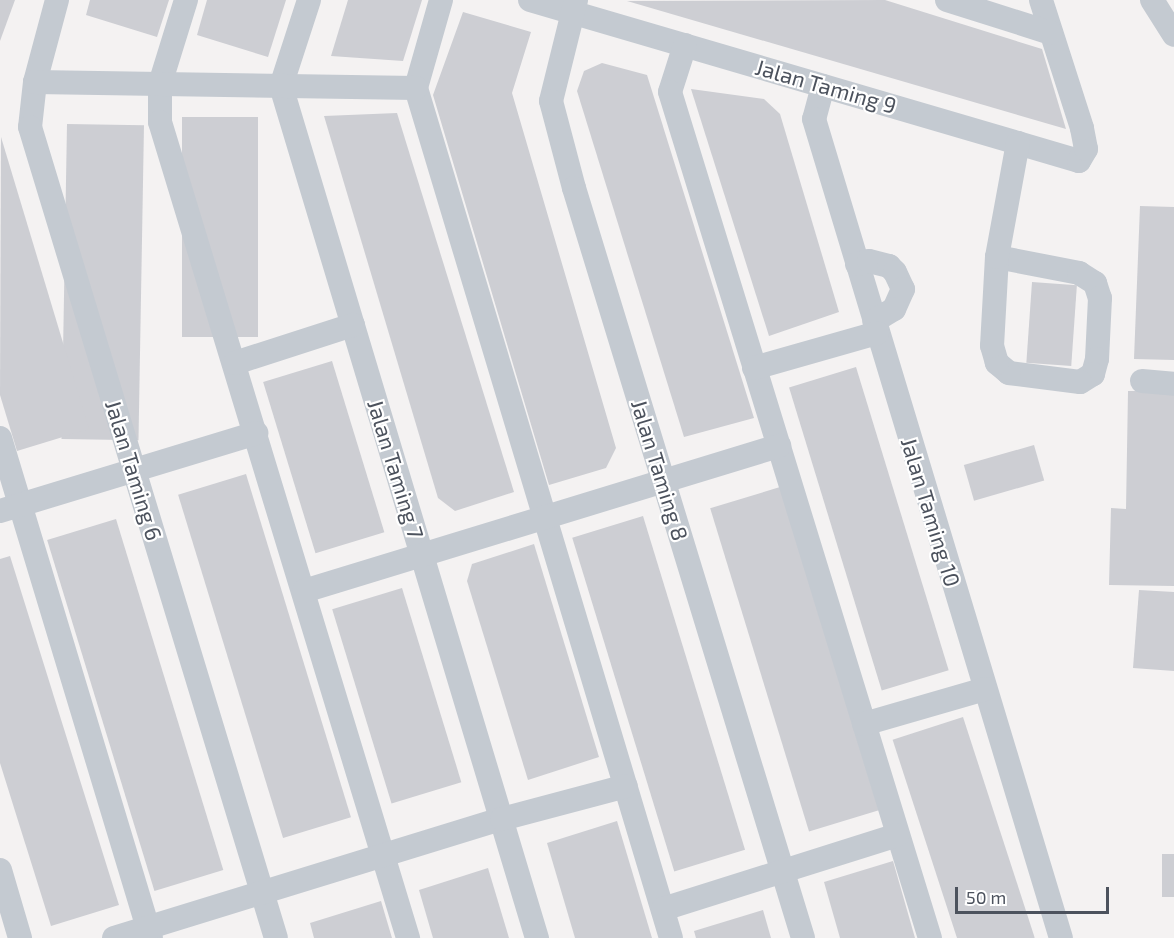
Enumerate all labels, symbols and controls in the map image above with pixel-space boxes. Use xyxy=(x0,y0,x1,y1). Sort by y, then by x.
street label: Jalan Taming 9 xyxy=(752,53,900,119)
street label: Jalan Taming 6 xyxy=(100,396,168,544)
street label: Jalan Taming 7 xyxy=(362,396,430,542)
street label: Jalan Taming 8 xyxy=(626,396,694,544)
street label: Jalan Taming 10 xyxy=(896,434,966,590)
scale bar xyxy=(958,875,1112,913)
text: 50 m xyxy=(966,886,1006,908)

